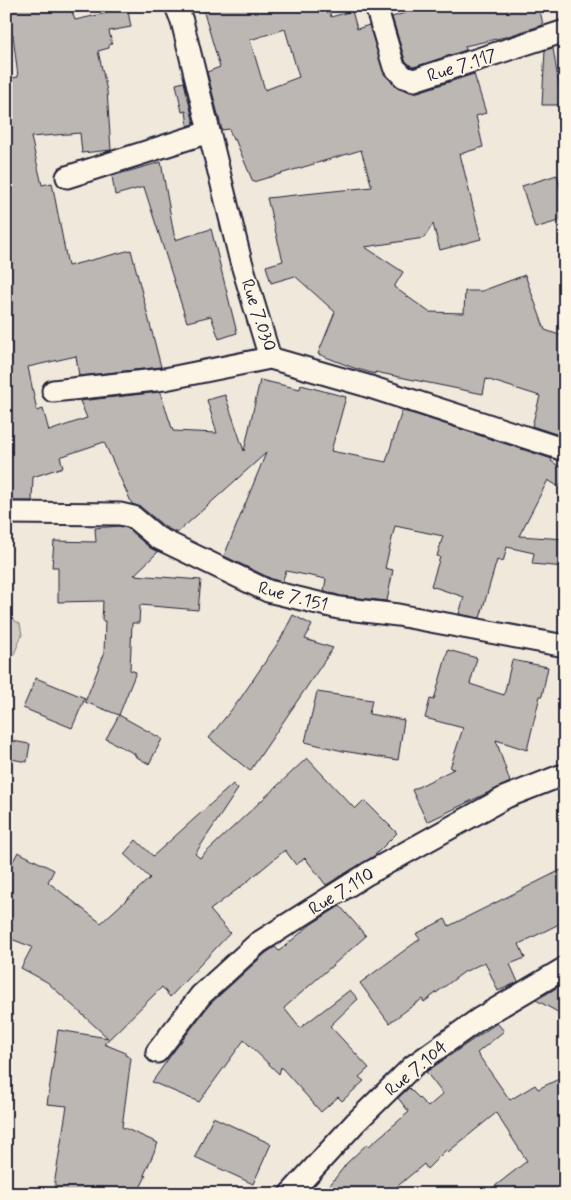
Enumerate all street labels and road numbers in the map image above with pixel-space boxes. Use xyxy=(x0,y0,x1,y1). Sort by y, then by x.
street label: Rue 7.117 xyxy=(424,43,500,89)
street label: Rue 7.030 xyxy=(235,276,282,355)
street label: Rue 7.151 xyxy=(255,576,330,618)
street label: Rue 7.110 xyxy=(304,862,379,921)
street label: Rue 7.104 xyxy=(380,1035,453,1102)

